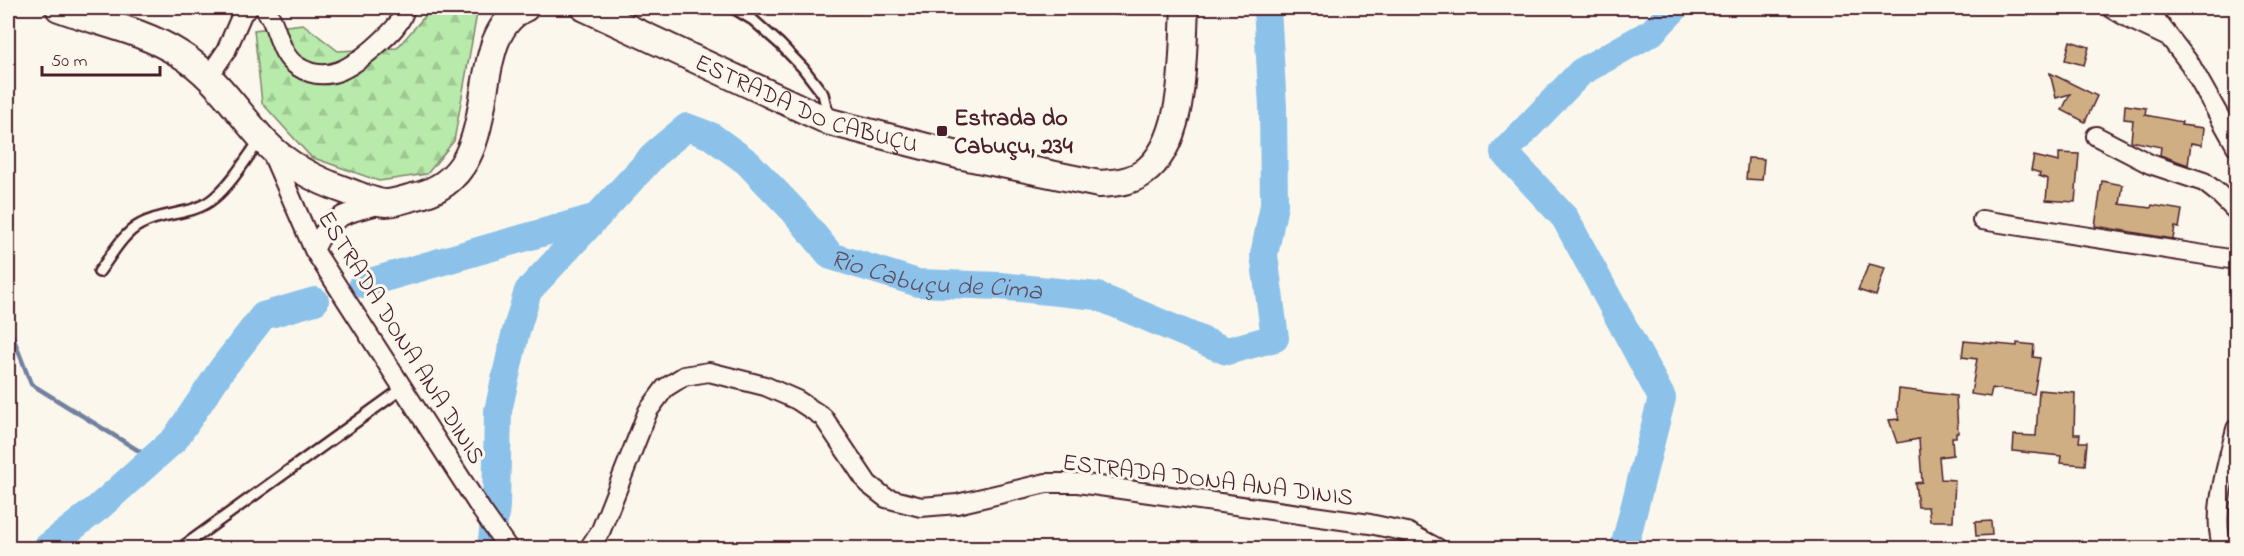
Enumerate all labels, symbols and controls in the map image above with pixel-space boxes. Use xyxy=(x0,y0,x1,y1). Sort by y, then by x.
scale bar xyxy=(42,39,160,77)
street label: ESTRADA DO CABUÇU xyxy=(688,46,921,164)
text: 50 m xyxy=(51,49,88,75)
place label: Estrada do Cabuçu, 234 xyxy=(954,102,1073,165)
marker: Estrada do Cabuçu, 234 xyxy=(935,124,949,138)
street label: ESTRADA DONA ANA DINIS xyxy=(307,205,492,472)
water label: Rio Cabuçu de Cima xyxy=(825,241,1045,312)
street label: ESTRADA DONA ANA DINIS xyxy=(1060,446,1355,517)

